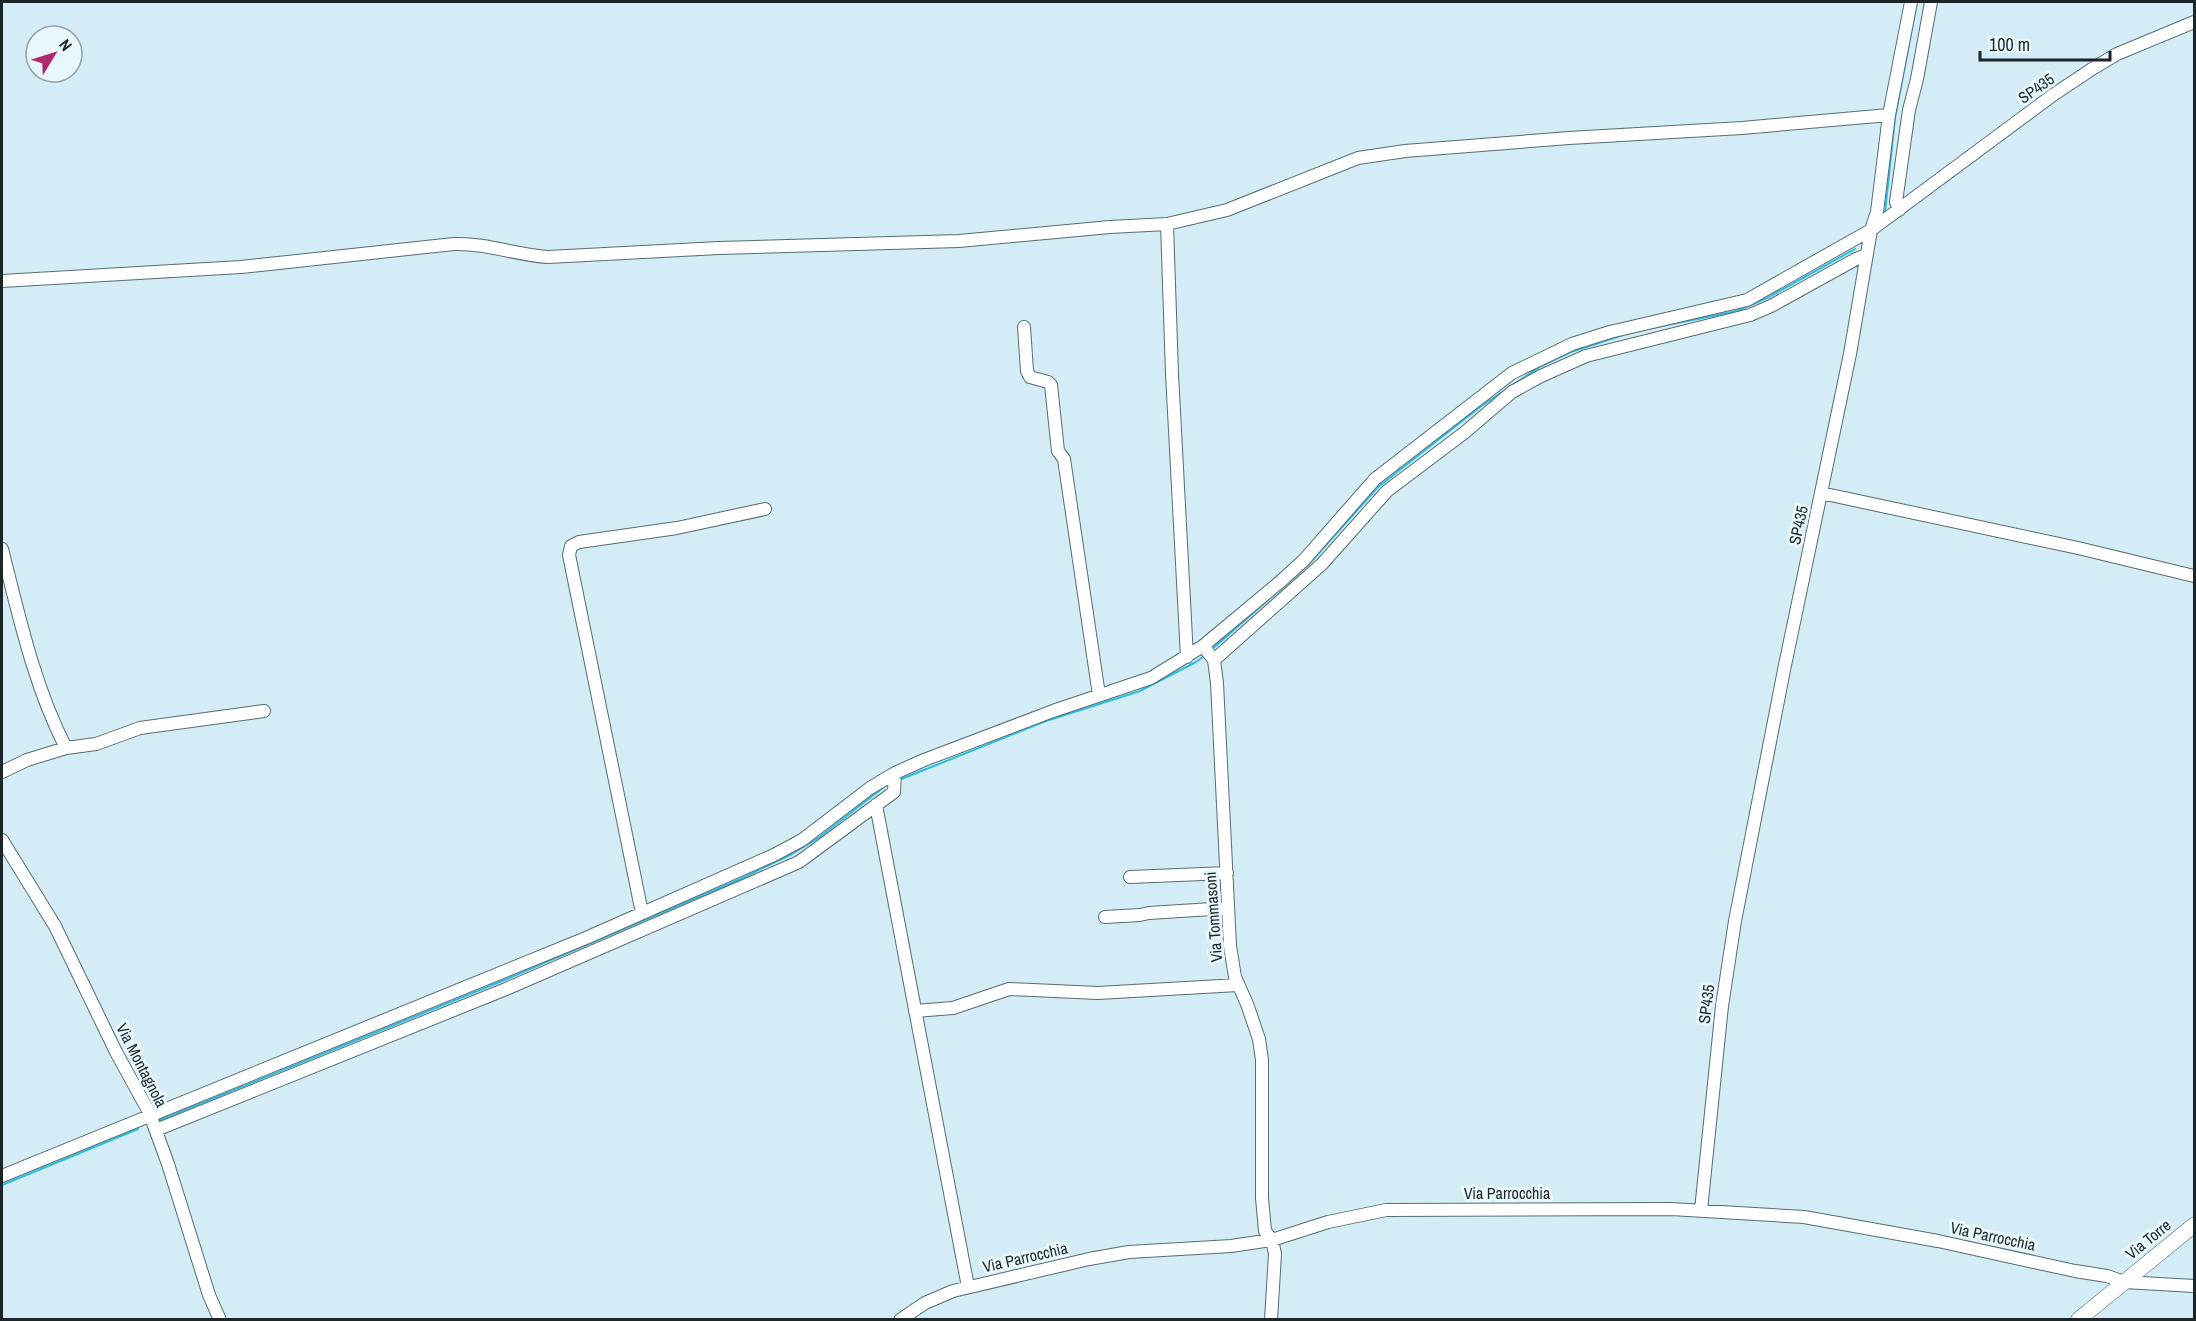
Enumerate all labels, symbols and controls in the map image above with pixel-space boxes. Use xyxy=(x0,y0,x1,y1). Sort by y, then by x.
north arrow xyxy=(24,24,84,84)
scale bar xyxy=(1980,24,2110,62)
text: 100 m xyxy=(1989,32,2030,57)
text: N xyxy=(54,34,77,55)
street label: SP435 xyxy=(2014,68,2058,108)
street label: SP435 xyxy=(1783,503,1813,547)
street label: Via Tommasoni xyxy=(1199,871,1227,963)
street label: SP435 xyxy=(1693,983,1719,1025)
street label: Via Montagnola xyxy=(111,1019,173,1111)
street label: Via Parrocchia xyxy=(1464,1182,1551,1204)
street label: Via Torre xyxy=(2121,1214,2175,1264)
street label: Via Parrocchia xyxy=(1948,1216,2038,1256)
street label: Via Parrocchia xyxy=(980,1236,1070,1277)

